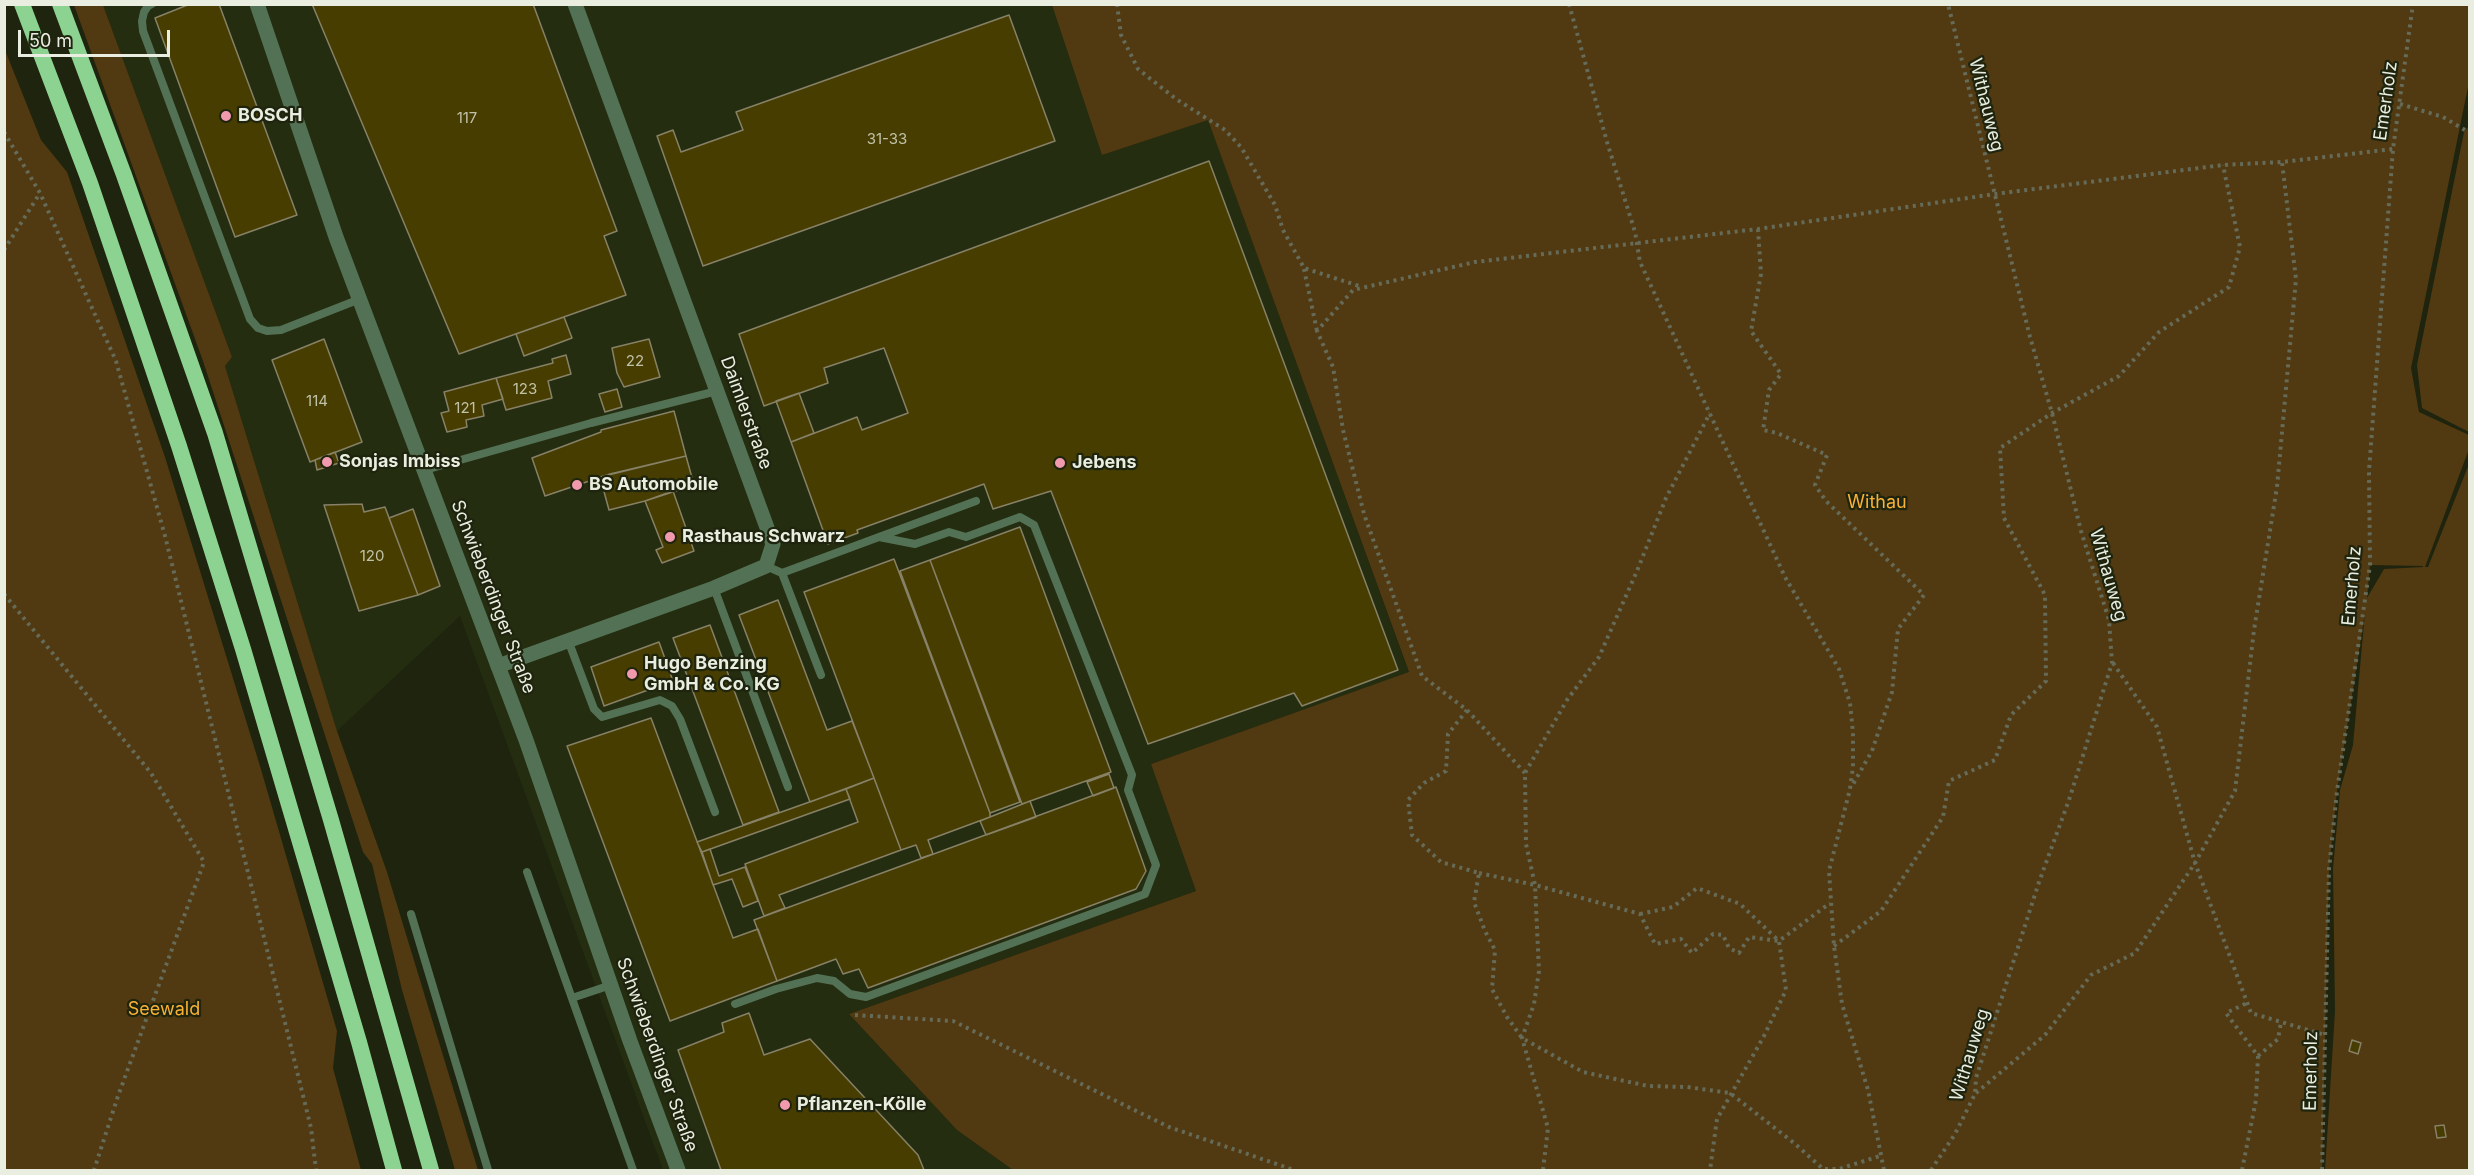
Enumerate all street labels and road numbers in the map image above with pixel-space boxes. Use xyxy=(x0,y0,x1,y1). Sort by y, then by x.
street label: Withauweg xyxy=(1964,56,2008,154)
street label: Emerholz xyxy=(2370,60,2402,142)
street label: Daimlerstraße xyxy=(716,354,776,472)
street label: Schwieberdinger Straße xyxy=(446,497,540,697)
street label: Withauweg xyxy=(2084,526,2132,624)
street label: Emerholz xyxy=(2338,545,2366,627)
street label: Schwieberdinger Straße xyxy=(612,955,702,1155)
street label: Withauweg xyxy=(1946,1006,1994,1104)
street label: Emerholz xyxy=(2300,1031,2322,1111)

